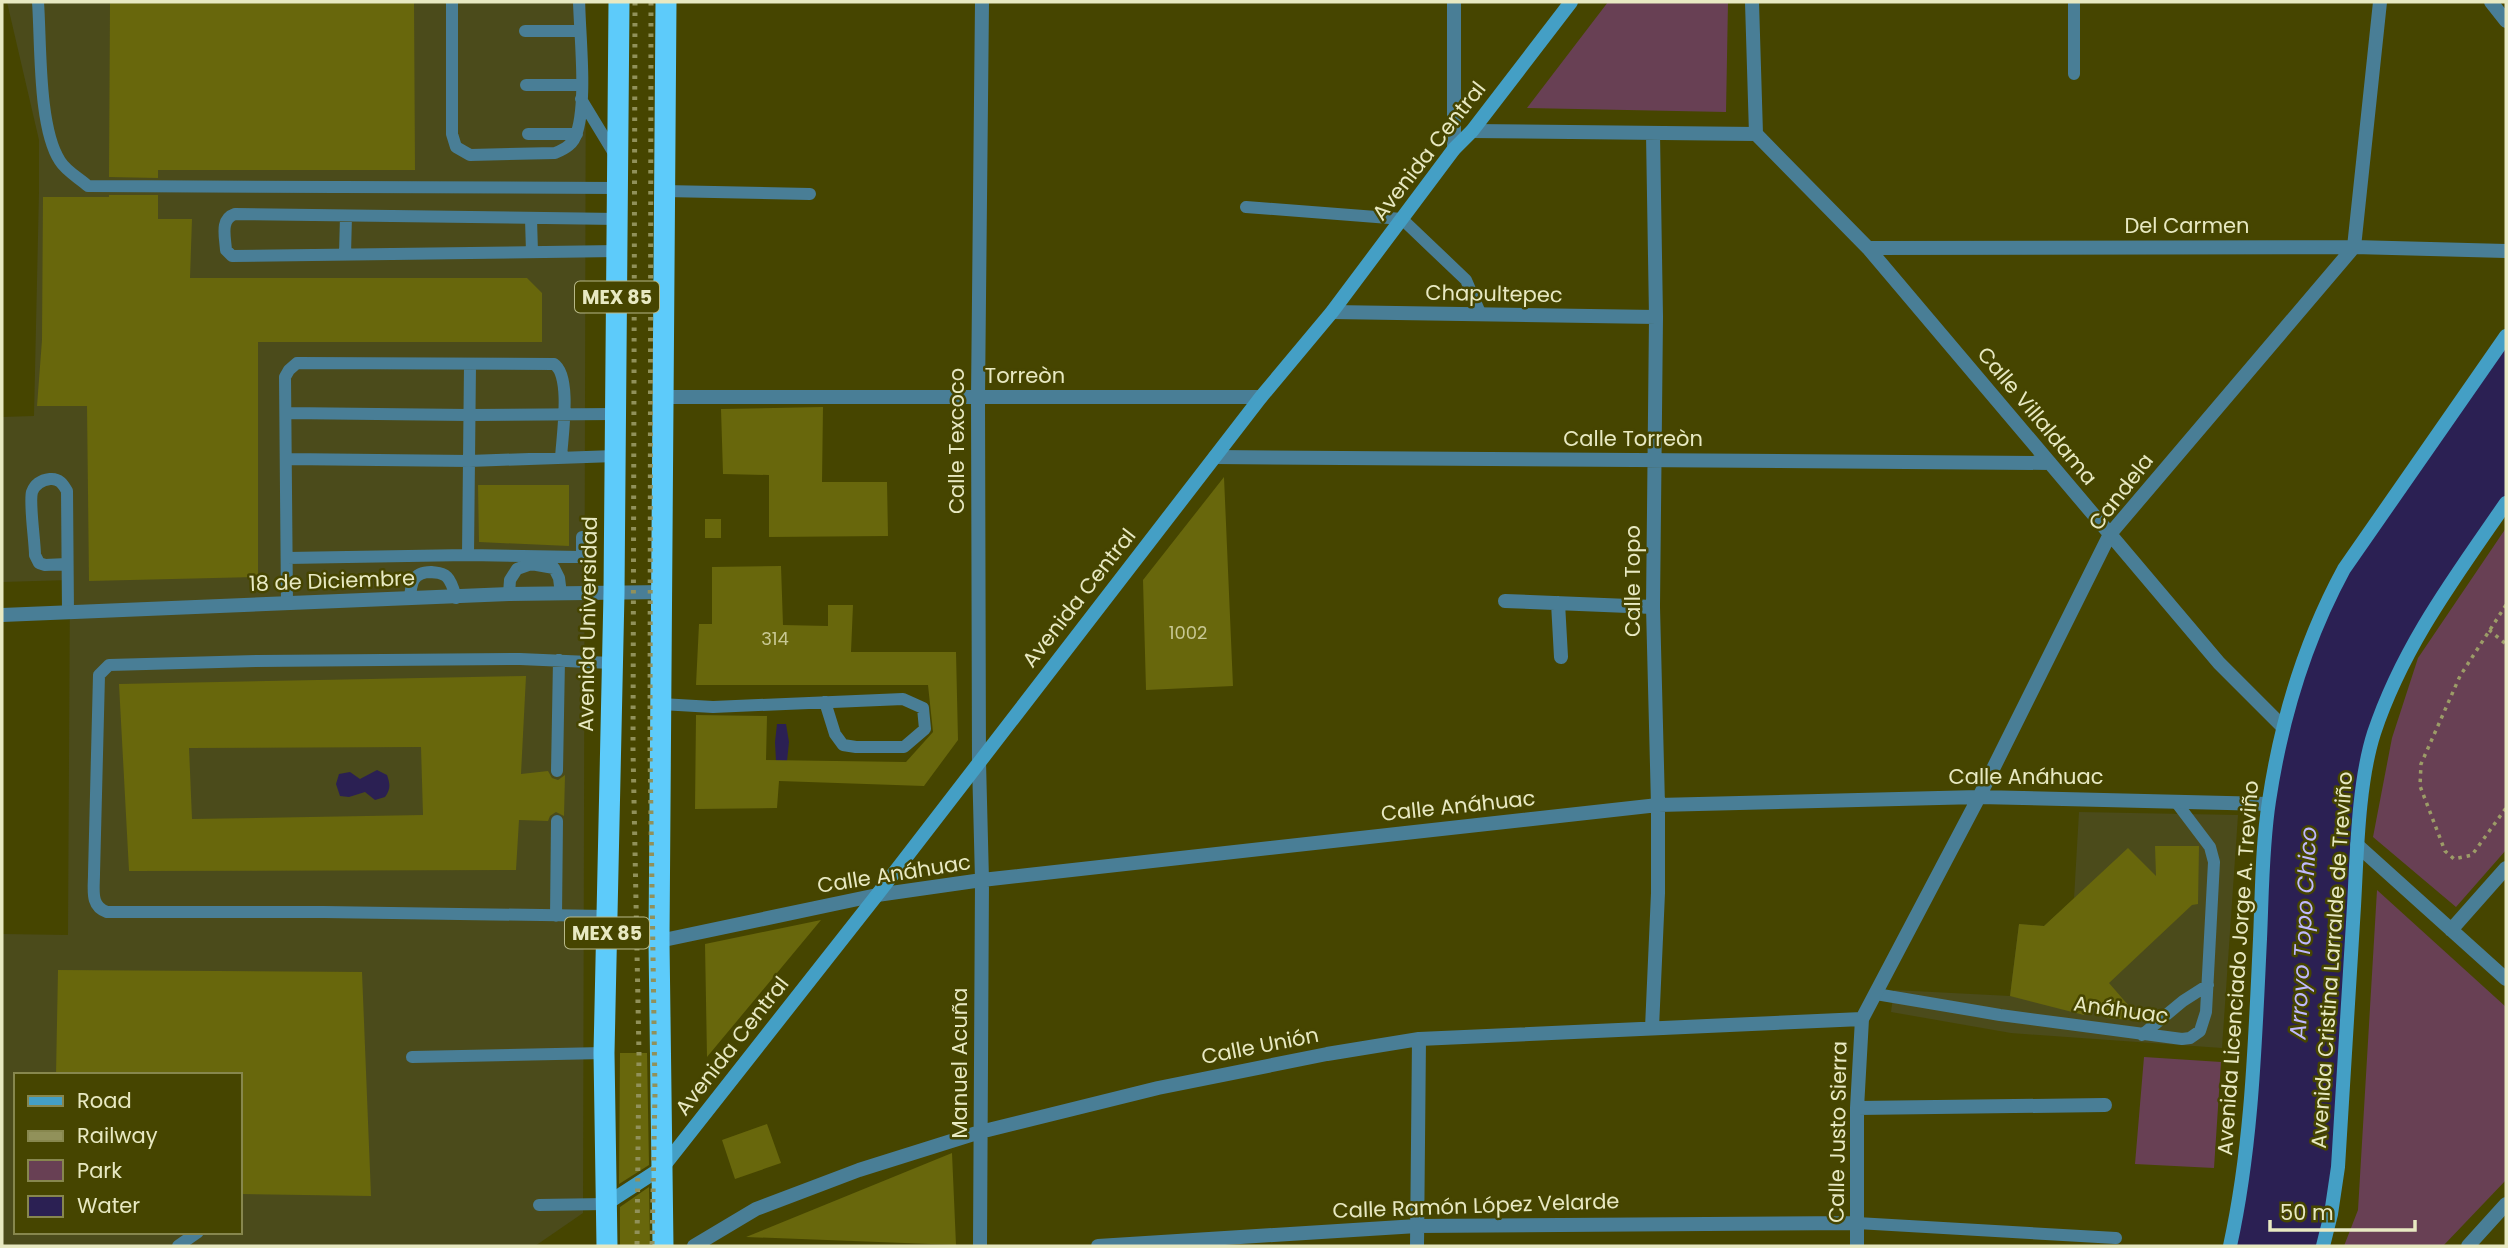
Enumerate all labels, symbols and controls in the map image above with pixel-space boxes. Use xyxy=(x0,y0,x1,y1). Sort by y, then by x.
street label: Avenida Central xyxy=(1365,75,1492,226)
street label: Del Carmen xyxy=(2125,211,2249,240)
street label: Chapultepec xyxy=(1425,278,1563,309)
road number: MEX 85 xyxy=(575,282,659,312)
street label: Calle Villaldama xyxy=(1971,340,2104,491)
street label: Torreòn xyxy=(985,361,1065,390)
street label: Calle Texcoco xyxy=(942,368,971,514)
street label: Calle Torreòn xyxy=(1563,424,1703,453)
street label: Candela xyxy=(2081,447,2160,536)
street label: Avenida Universidad xyxy=(571,516,604,732)
street label: Avenida Central xyxy=(1015,522,1142,673)
street label: Calle Topo xyxy=(1618,525,1647,637)
street label: 18 de Diciembre xyxy=(249,563,415,598)
house number: 1002 xyxy=(1169,620,1207,645)
house number: 314 xyxy=(761,626,789,651)
street label: Calle Anáhuac xyxy=(1949,762,2103,791)
street label: Avenida Cristina Larralde de Treviño xyxy=(2304,771,2359,1149)
street label: Avenida Licenciado Jorge A. Treviño xyxy=(2210,780,2265,1156)
street label: Calle Anáhuac xyxy=(1379,783,1537,828)
water label: Arroyo Topo Chico xyxy=(2281,826,2325,1041)
street label: Calle Anáhuac xyxy=(815,847,973,900)
road number: MEX 85 xyxy=(565,917,649,948)
street label: Avenida Central xyxy=(668,970,795,1121)
street label: Manuel Acuña xyxy=(945,988,974,1138)
street label: Anáhuac xyxy=(2072,988,2170,1031)
street label: Calle Unión xyxy=(1199,1020,1321,1071)
street label: Calle Justo Sierra xyxy=(1821,1041,1854,1223)
legend xyxy=(14,1073,242,1234)
text: Road xyxy=(77,1086,132,1115)
text: Railway xyxy=(77,1121,158,1150)
text: Park xyxy=(77,1156,122,1185)
street label: Calle Ramón López Velarde xyxy=(1332,1186,1620,1225)
scale bar xyxy=(2270,1188,2415,1232)
text: Water xyxy=(77,1191,140,1220)
text: 50 m xyxy=(2280,1198,2334,1227)

